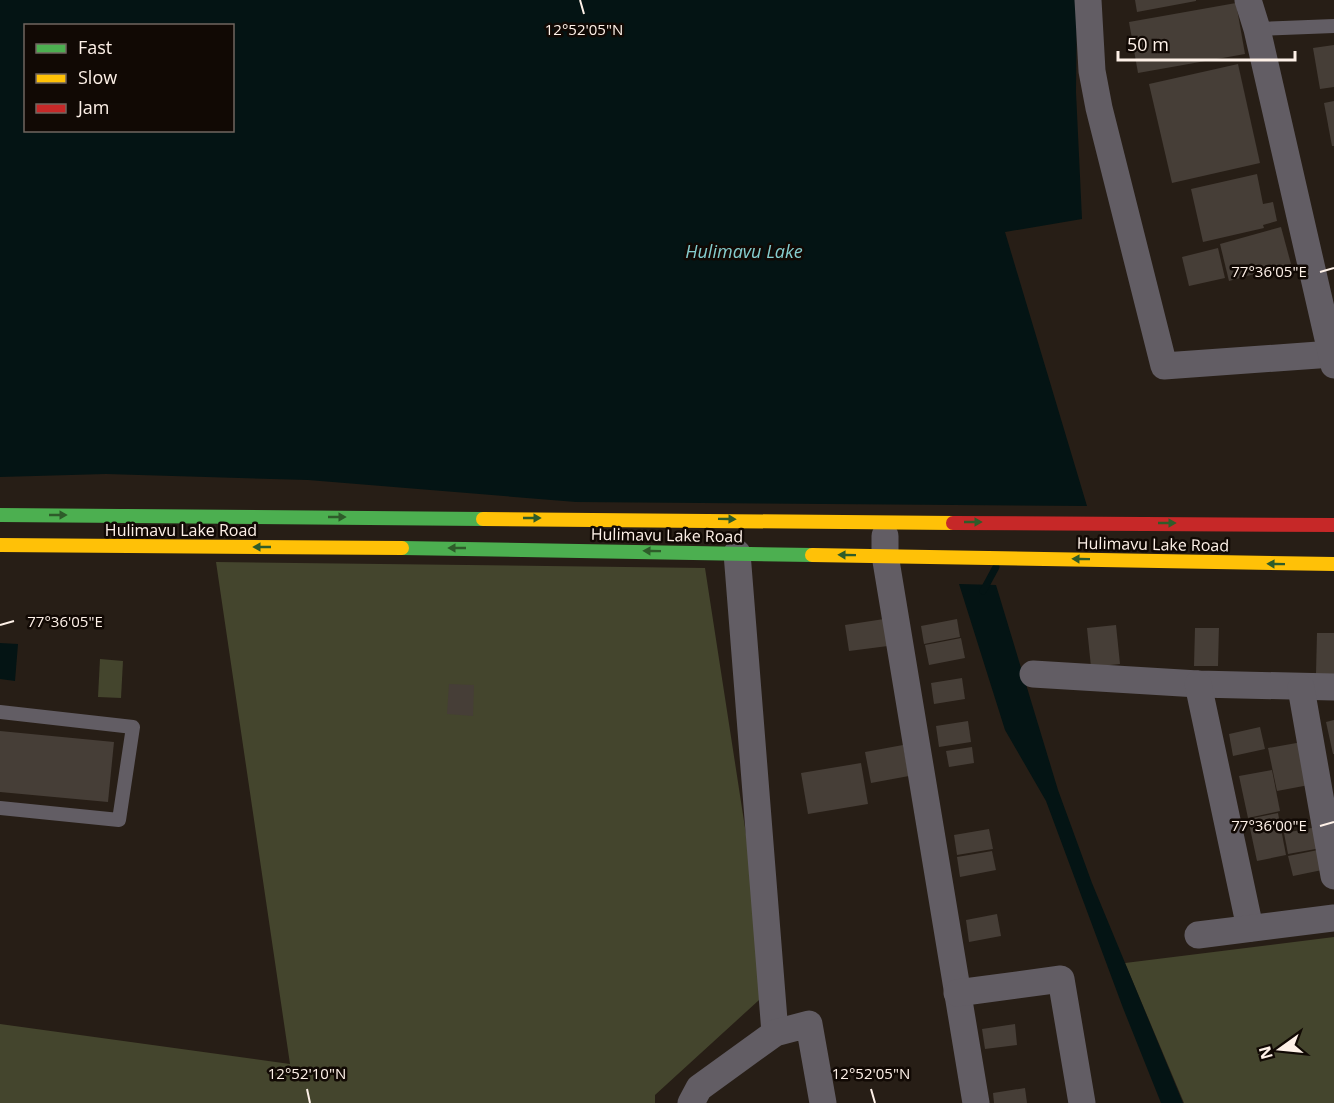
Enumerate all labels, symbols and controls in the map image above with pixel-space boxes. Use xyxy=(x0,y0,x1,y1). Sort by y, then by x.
text: 12°52'05"N xyxy=(545,19,623,39)
legend xyxy=(24,24,234,132)
scale bar xyxy=(1118,24,1295,62)
text: 50 m xyxy=(1127,32,1169,56)
text: Fast xyxy=(78,35,112,59)
text: Slow xyxy=(78,65,117,89)
text: Jam xyxy=(76,95,110,119)
water label: Hulimavu Lake xyxy=(685,239,803,263)
text: 77°36'05"E xyxy=(1231,261,1307,281)
one-way arrow xyxy=(49,510,68,520)
one-way arrow xyxy=(328,512,347,521)
one-way arrow xyxy=(523,513,542,522)
one-way arrow xyxy=(718,514,737,524)
one-way arrow xyxy=(963,517,982,527)
one-way arrow xyxy=(1158,518,1177,528)
street label: Hulimavu Lake Road xyxy=(105,519,257,541)
street label: Hulimavu Lake Road xyxy=(591,523,743,547)
street label: Hulimavu Lake Road xyxy=(1077,532,1229,556)
one-way arrow xyxy=(253,542,272,552)
one-way arrow xyxy=(448,544,467,553)
one-way arrow xyxy=(643,546,662,556)
one-way arrow xyxy=(838,550,857,559)
one-way arrow xyxy=(1071,555,1090,564)
one-way arrow xyxy=(1266,559,1285,568)
text: 77°36'05"E xyxy=(27,611,103,631)
text: 77°36'00"E xyxy=(1231,815,1307,835)
north arrow xyxy=(1250,1019,1310,1079)
text: N xyxy=(1253,1044,1278,1062)
text: 12°52'10"N xyxy=(268,1063,346,1083)
text: 12°52'05"N xyxy=(832,1063,910,1083)

